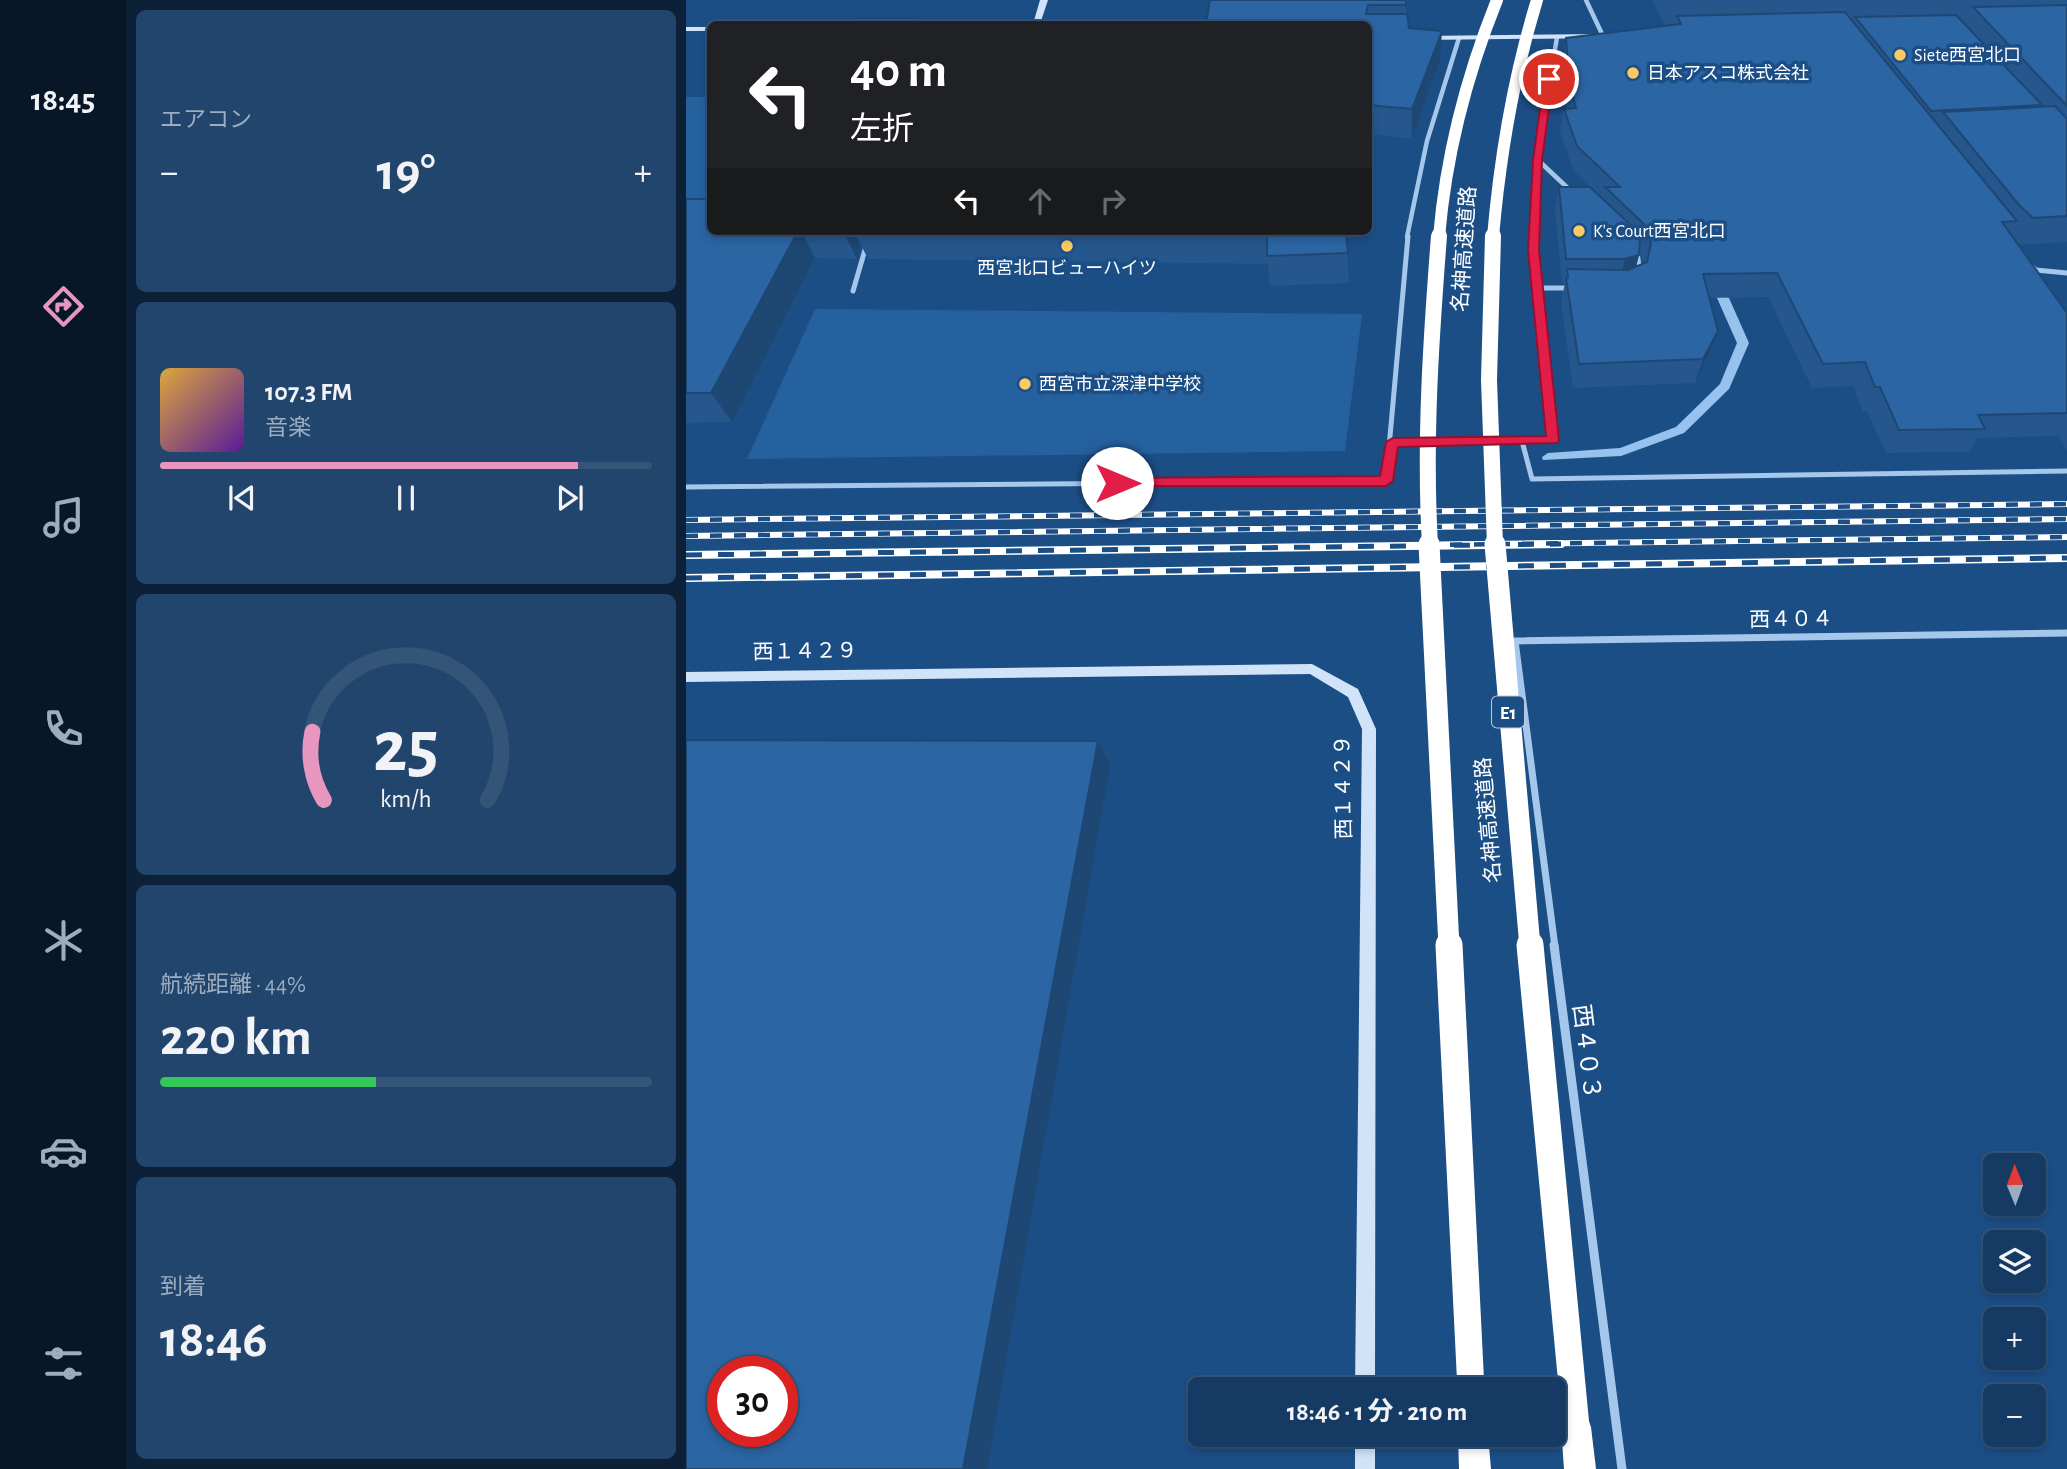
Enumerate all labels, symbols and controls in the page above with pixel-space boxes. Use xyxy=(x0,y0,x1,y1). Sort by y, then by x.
place label: Siete西宮北口 xyxy=(1914,45,2021,65)
text: 40 m xyxy=(850,47,947,96)
marker: Siete西宮北口 xyxy=(1892,47,1908,63)
icon: left xyxy=(735,49,826,140)
pin xyxy=(1519,49,1579,109)
icon: arrive xyxy=(1530,60,1568,98)
place label: 日本アスコ株式会社 xyxy=(1647,64,1809,83)
marker: 日本アスコ株式会社 xyxy=(1625,65,1641,81)
text: 18:45 xyxy=(31,84,95,116)
text: エアコン xyxy=(160,109,252,132)
text: 左折 xyxy=(850,113,914,145)
text: 19° xyxy=(376,147,436,199)
text: − xyxy=(160,154,178,192)
text: + xyxy=(634,154,652,192)
icon: left xyxy=(948,182,986,220)
icon: ahead xyxy=(1021,182,1059,220)
icon: right xyxy=(1094,182,1132,220)
street label: 名神高速道路 xyxy=(1449,185,1479,313)
place label: K's Court西宮北口 xyxy=(1593,221,1726,241)
marker: K's Court西宮北口 xyxy=(1571,223,1587,239)
marker: 西宮北口ビューハイツ xyxy=(1059,238,1075,254)
place label: 西宮北口ビューハイツ xyxy=(977,258,1157,278)
icon: directions xyxy=(39,282,88,331)
place label: 西宮市立深津中学校 xyxy=(1039,374,1201,394)
marker: 西宮市立深津中学校 xyxy=(1017,376,1033,392)
text: 107.3 FM xyxy=(265,379,353,405)
text: 音楽 xyxy=(265,417,311,440)
position arrow xyxy=(1080,446,1154,520)
icon: previous xyxy=(223,479,261,517)
icon: pause xyxy=(387,479,425,517)
icon: next xyxy=(551,479,589,517)
icon: music xyxy=(39,493,88,542)
street label: 西４０４ xyxy=(1749,608,1833,631)
street label: 西１４２９ xyxy=(752,640,858,663)
road number: E1 xyxy=(1492,696,1524,727)
icon: phone xyxy=(39,704,88,753)
text: 25 xyxy=(373,713,439,786)
street label: 西１４２９ xyxy=(1332,734,1355,840)
street label: 名神高速道路 xyxy=(1472,756,1504,884)
text: km/h xyxy=(380,787,432,812)
icon: climate xyxy=(39,916,88,965)
text: 航続距離 · 44% xyxy=(160,974,306,997)
street label: 西４０３ xyxy=(1568,1003,1604,1101)
text: 220 km xyxy=(160,1012,312,1064)
icon: car xyxy=(39,1127,88,1176)
north arrow xyxy=(1983,1153,2046,1216)
map controls xyxy=(1983,1153,2046,1447)
button: layers xyxy=(1983,1230,2046,1293)
text: 到着 xyxy=(160,1276,206,1299)
button: + xyxy=(1983,1307,2046,1370)
text: 18:46 xyxy=(160,1314,268,1366)
icon: filters xyxy=(39,1339,88,1388)
speed limit sign: 30 xyxy=(707,1356,798,1447)
button: − xyxy=(1983,1384,2046,1447)
text: 18:46 · 1 分 · 210 m xyxy=(1287,1399,1467,1425)

